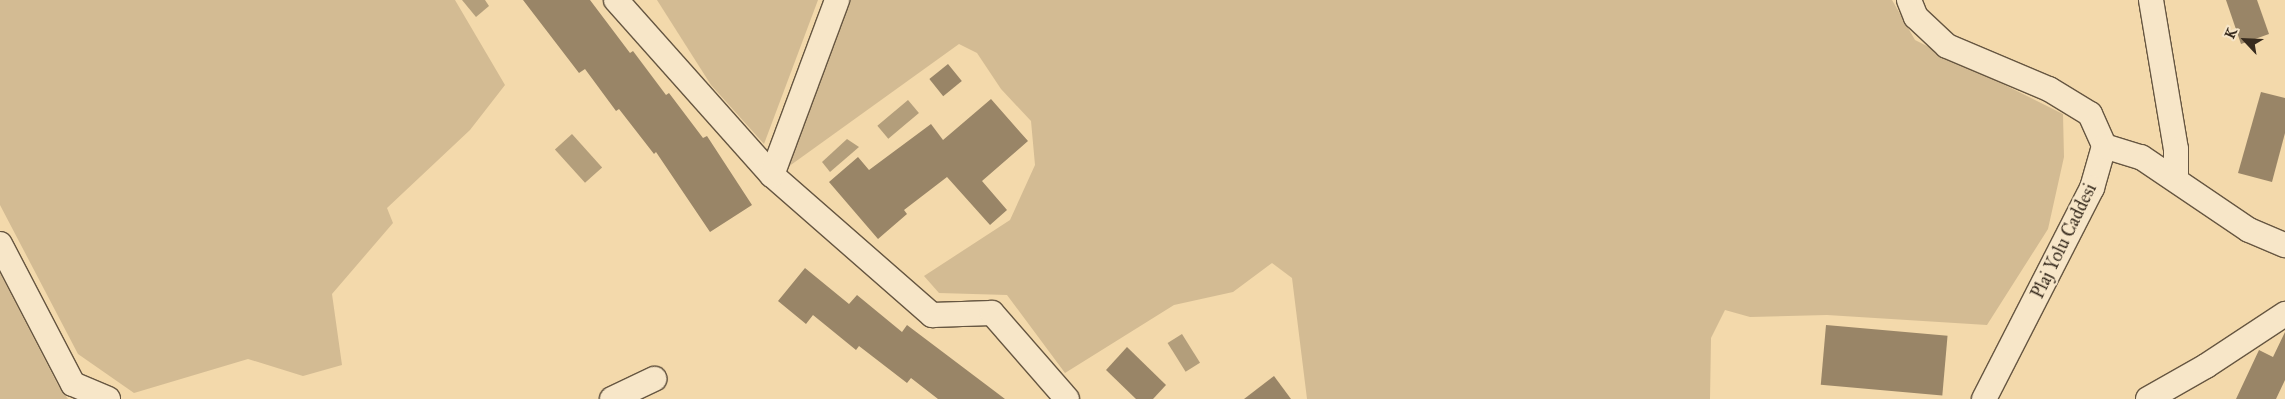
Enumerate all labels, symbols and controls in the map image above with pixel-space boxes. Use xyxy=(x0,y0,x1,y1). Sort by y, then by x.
north arrow xyxy=(2220,15,2270,65)
text: K xyxy=(2221,25,2241,42)
street label: Plaj Yolu Caddesi xyxy=(2027,180,2101,302)

